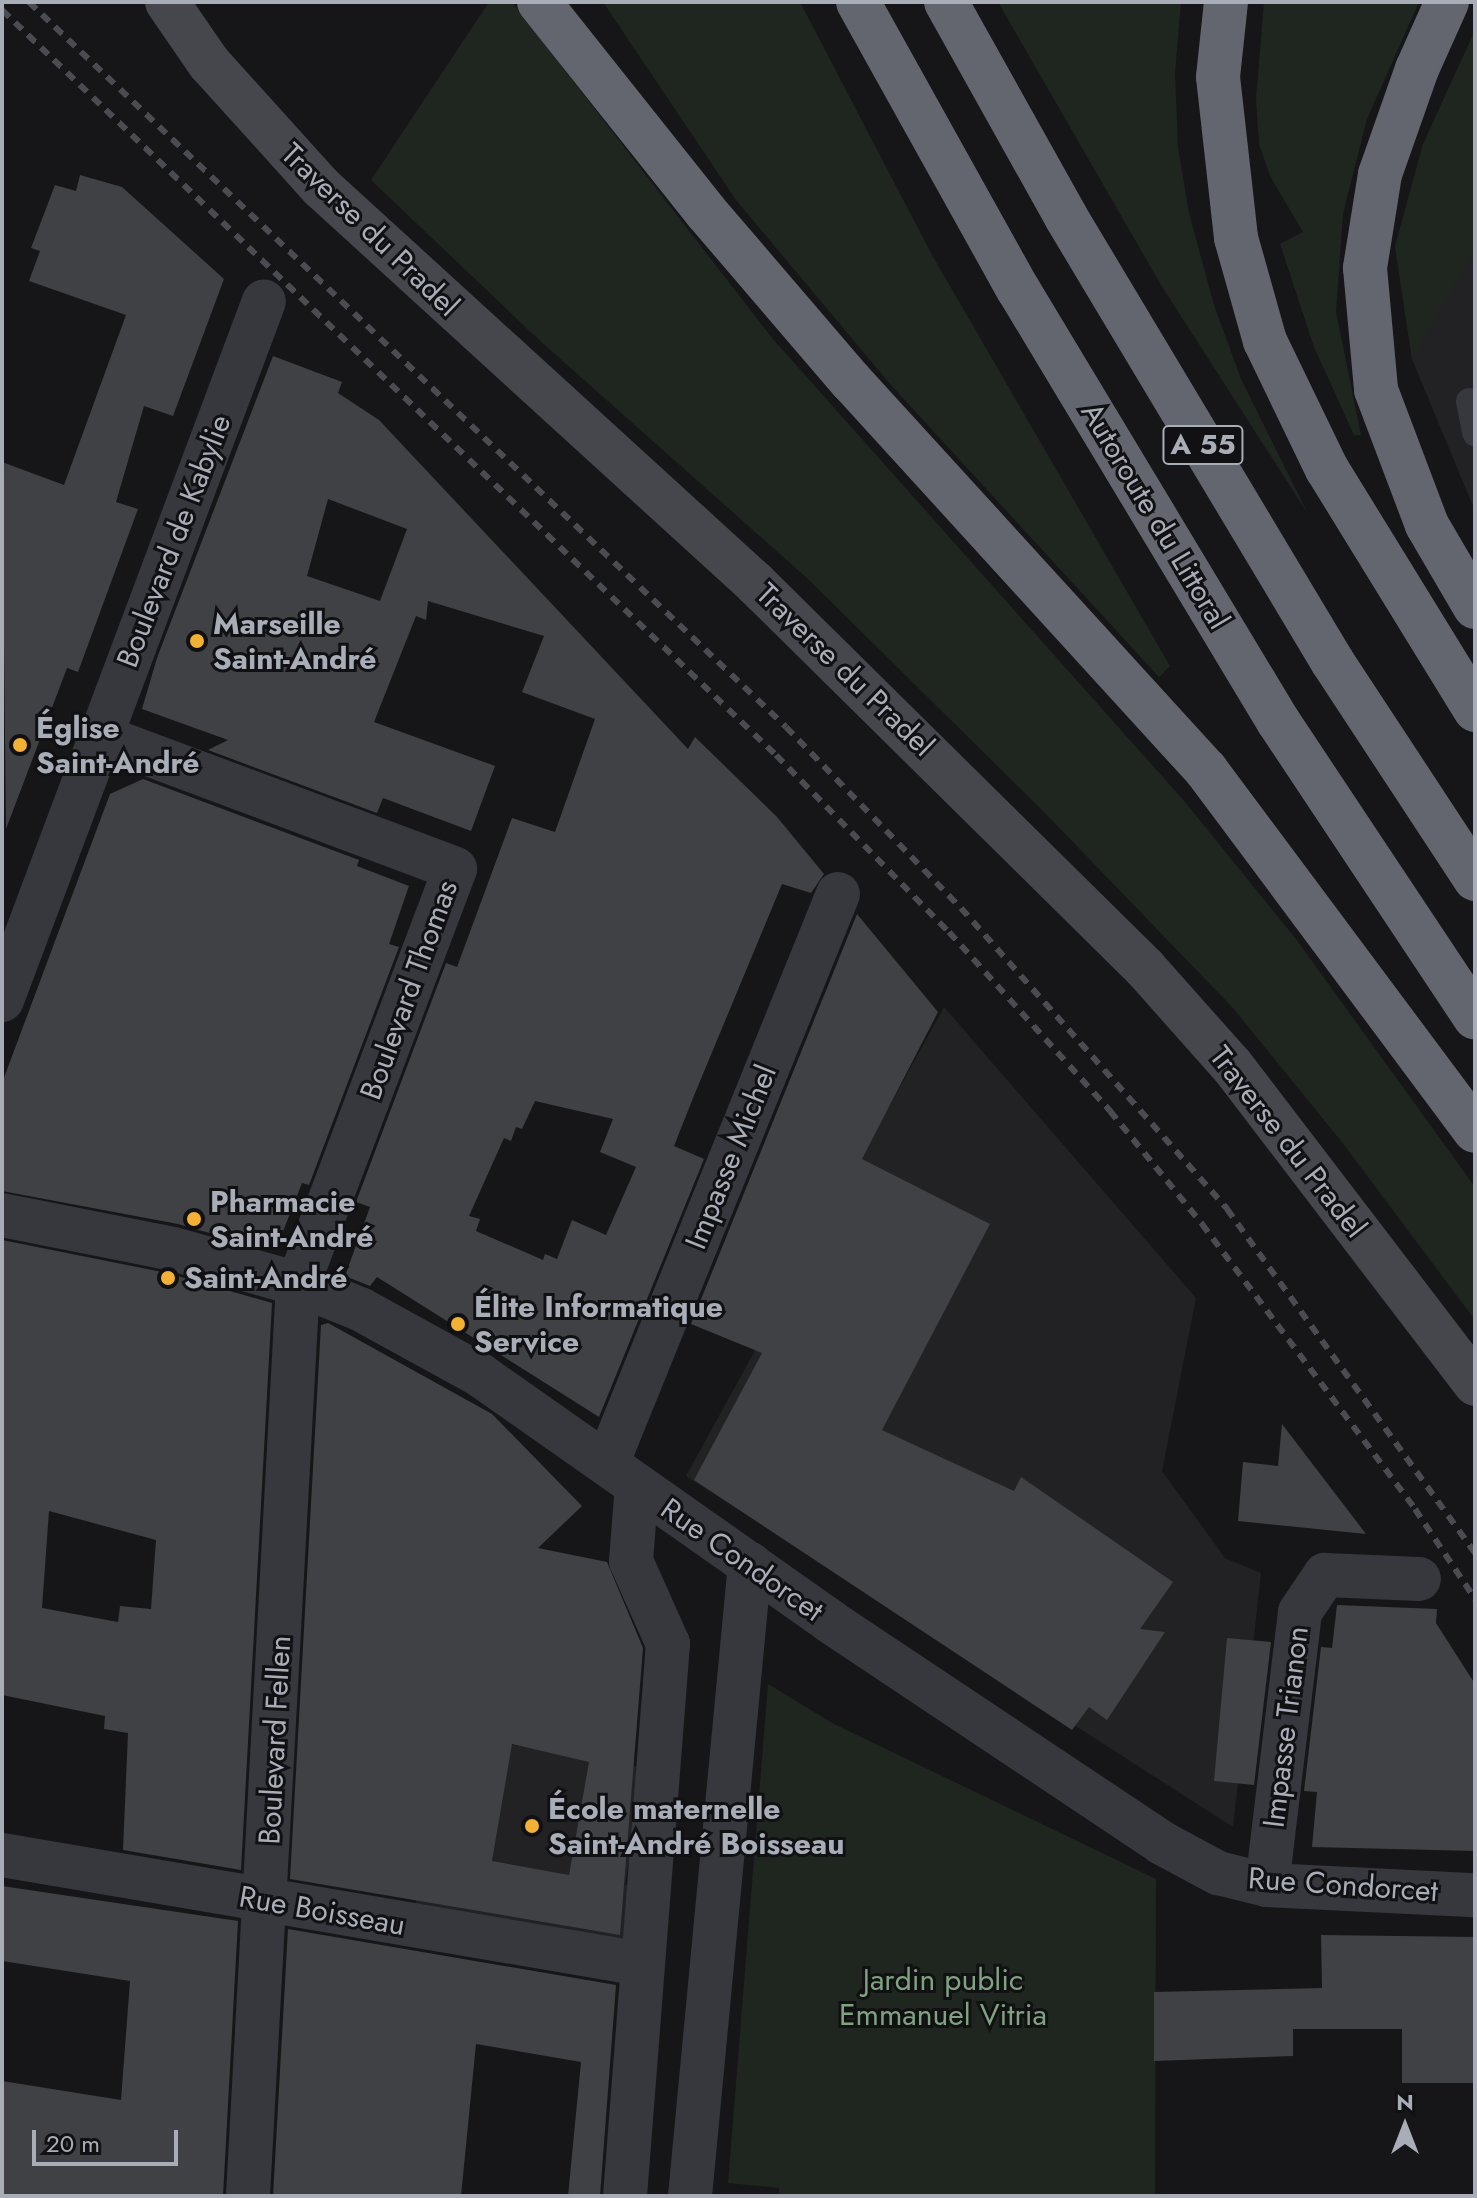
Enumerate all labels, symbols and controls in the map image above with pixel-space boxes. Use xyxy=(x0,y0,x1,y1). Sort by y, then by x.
street label: Traverse du Pradel xyxy=(274,136,466,324)
street label: Autoroute du Littoral xyxy=(1073,396,1237,636)
street label: Boulevard de Kabylie xyxy=(109,410,239,672)
road number: A 55 xyxy=(1161,421,1245,469)
street label: Traverse du Pradel xyxy=(749,576,941,764)
place label: Marseille Saint-André xyxy=(213,606,377,676)
marker: Marseille Saint-André xyxy=(188,632,206,650)
place label: Église Saint-André xyxy=(36,710,200,780)
marker: Église Saint-André xyxy=(11,736,29,754)
street label: Boulevard Thomas xyxy=(353,875,465,1105)
street label: Traverse du Pradel xyxy=(1202,1039,1374,1245)
street label: Impasse Michel xyxy=(678,1060,784,1254)
place label: Pharmacie Saint-André xyxy=(210,1184,374,1254)
marker: Pharmacie Saint-André xyxy=(185,1210,203,1228)
place label: Saint-André xyxy=(184,1260,348,1296)
marker: Saint-André xyxy=(159,1269,177,1287)
place label: Élite Informatique Service xyxy=(474,1289,723,1360)
marker: Élite Informatique Service xyxy=(449,1315,467,1333)
street label: Rue Condorcet xyxy=(654,1491,830,1629)
street label: Impasse Trianon xyxy=(1256,1624,1316,1830)
street label: Boulevard Fellen xyxy=(252,1635,298,1845)
place label: École maternelle Saint-André Boisseau xyxy=(548,1791,844,1862)
marker: École maternelle Saint-André Boisseau xyxy=(523,1817,541,1835)
street label: Rue Condorcet xyxy=(1247,1860,1439,1910)
street label: Rue Boisseau xyxy=(236,1879,408,1943)
park label: Jardin public Emmanuel Vitria xyxy=(839,1962,1047,2032)
north arrow xyxy=(1365,2086,1445,2166)
text: N xyxy=(1396,2086,1414,2118)
scale bar xyxy=(36,2114,182,2164)
text: 20 m xyxy=(46,2126,100,2161)

